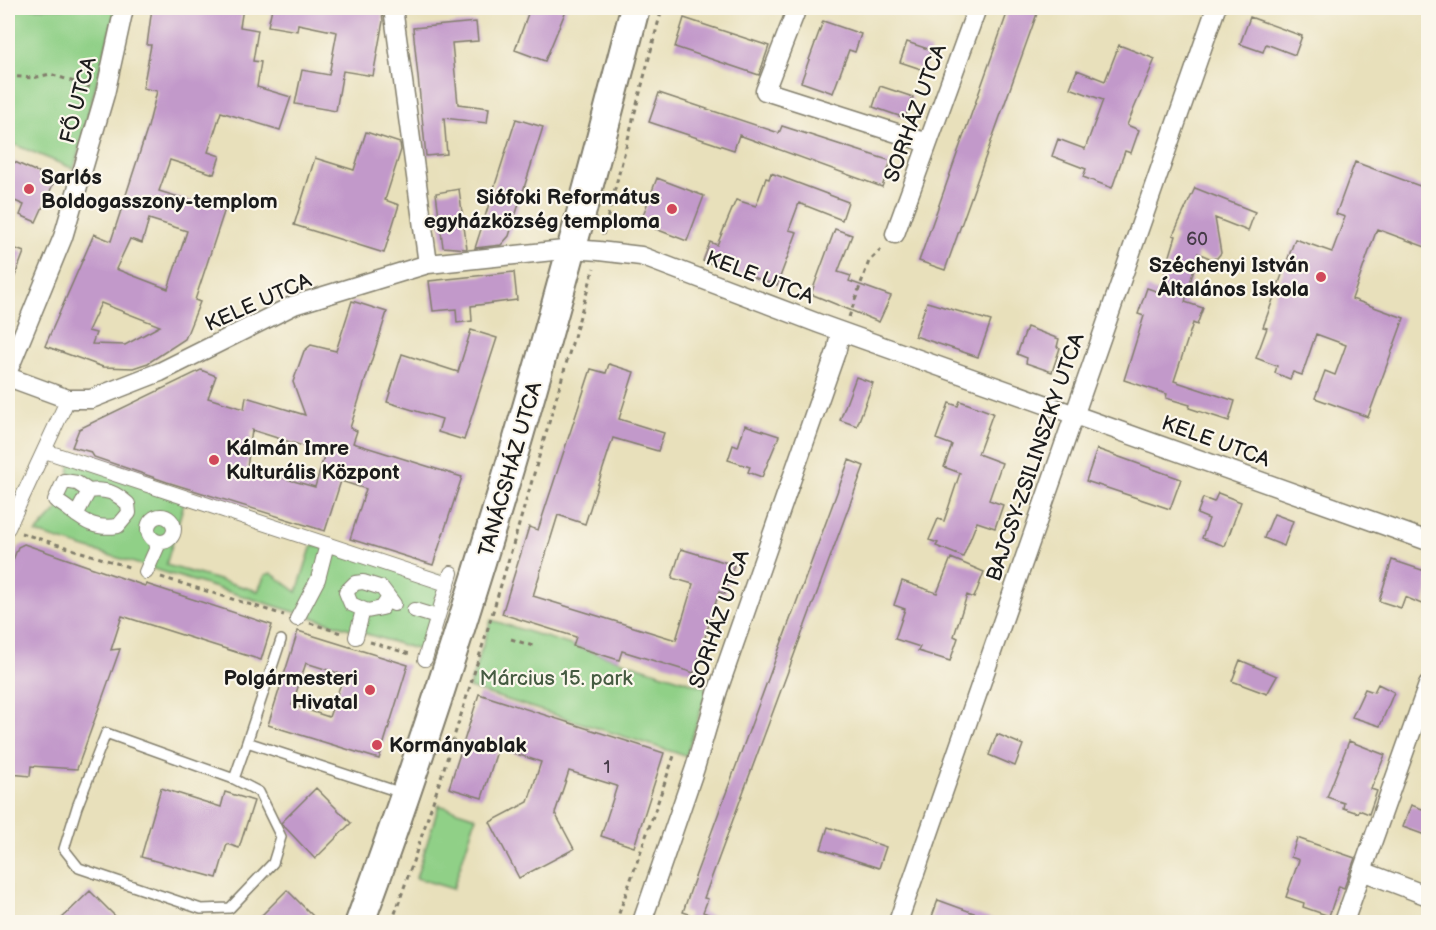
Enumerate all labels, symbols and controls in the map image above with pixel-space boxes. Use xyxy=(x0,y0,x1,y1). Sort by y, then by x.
street label: SORHÁZ UTCA xyxy=(879,41,952,186)
street label: FŐ UTCA xyxy=(55,54,102,146)
place label: Sarlós Boldogasszony-templom xyxy=(41,165,278,214)
marker: Sarlós Boldogasszony-templom xyxy=(22,182,36,196)
place label: Siófoki Református egyházközség temploma xyxy=(424,185,660,234)
marker: Siófoki Református egyházközség temploma xyxy=(665,202,679,216)
house number: 60 xyxy=(1186,229,1208,250)
street label: KELE UTCA xyxy=(702,245,817,310)
place label: Széchenyi István Általános Iskola xyxy=(1149,253,1309,302)
street label: KELE UTCA xyxy=(201,268,315,337)
marker: Széchenyi István Általános Iskola xyxy=(1314,270,1328,284)
street label: BAJCSY-ZSILINSZKY UTCA xyxy=(981,330,1090,585)
street label: TANÁCSHÁZ UTCA xyxy=(474,379,547,559)
street label: KELE UTCA xyxy=(1158,410,1274,473)
place label: Kálmán Imre Kulturális Központ xyxy=(226,436,400,485)
marker: Kálmán Imre Kulturális Központ xyxy=(207,453,221,467)
street label: SORHÁZ UTCA xyxy=(684,546,755,692)
place label: Polgármesteri Hivatal xyxy=(224,666,358,715)
park label: Március 15. park xyxy=(480,666,633,691)
marker: Polgármesteri Hivatal xyxy=(363,683,377,697)
place label: Kormányablak xyxy=(389,733,527,758)
marker: Kormányablak xyxy=(370,738,384,752)
house number: 1 xyxy=(604,757,610,778)

